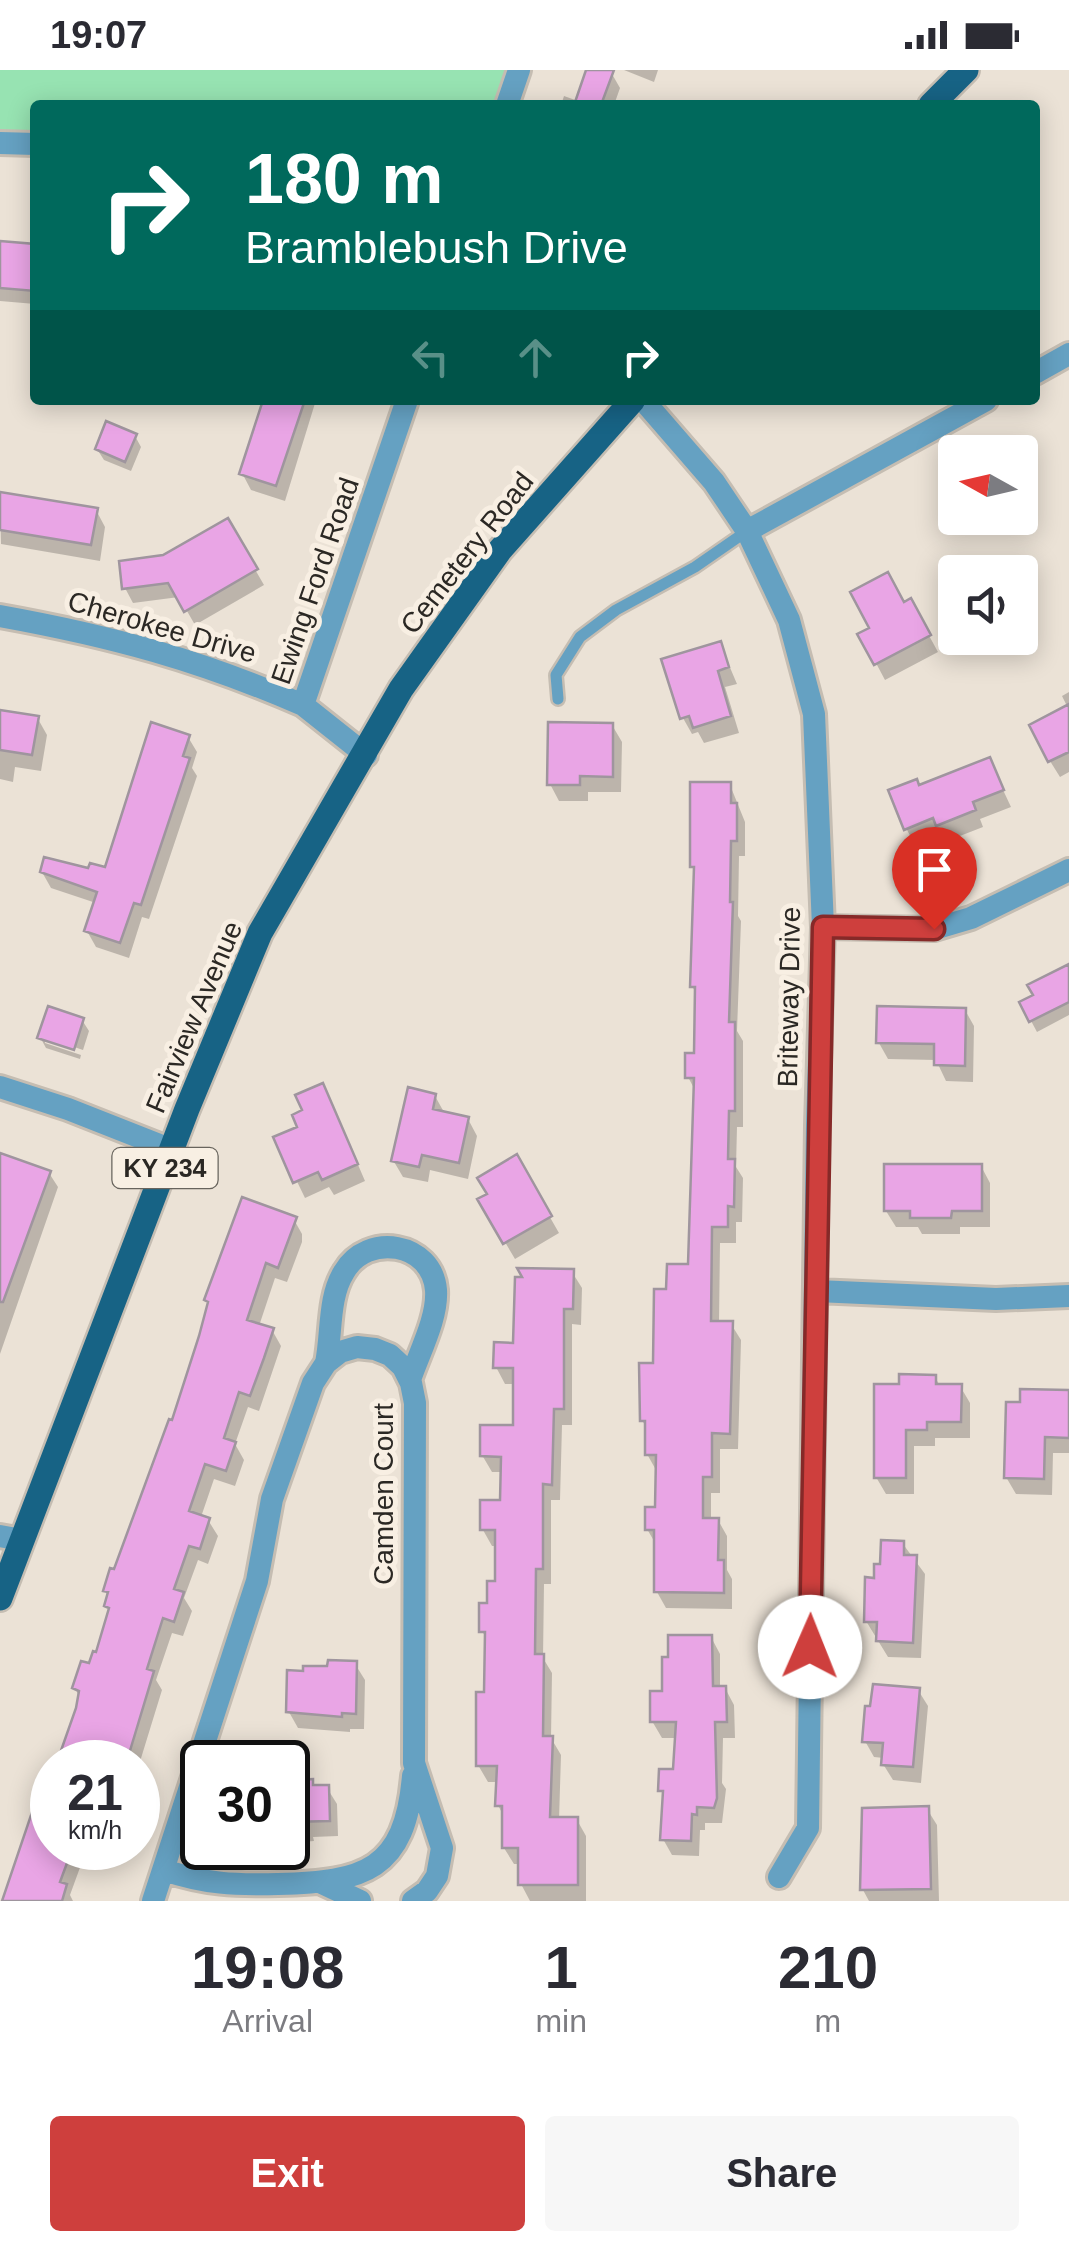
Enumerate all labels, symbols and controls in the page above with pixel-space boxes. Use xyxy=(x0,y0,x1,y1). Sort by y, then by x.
text: 19:07 xyxy=(50,14,147,56)
icon: right xyxy=(80,140,210,270)
text: 180 m xyxy=(245,140,443,218)
text: Bramblebush Drive xyxy=(245,222,628,273)
icon: left xyxy=(403,330,458,385)
icon: ahead xyxy=(508,330,563,385)
icon: right xyxy=(613,330,668,385)
north arrow xyxy=(938,435,1038,535)
map controls xyxy=(938,435,1038,655)
street label: Cemetery Road xyxy=(394,466,540,640)
street label: Ewing Ford Road xyxy=(265,474,365,688)
button: sound xyxy=(938,555,1038,655)
street label: Cherokee Drive xyxy=(64,585,260,669)
pin xyxy=(892,827,977,930)
icon: arrive xyxy=(907,842,962,897)
street label: Briteway Drive xyxy=(772,907,806,1087)
street label: Fairview Avenue xyxy=(140,917,248,1117)
road number: KY 234 xyxy=(112,1148,218,1188)
street label: Camden Court xyxy=(368,1403,399,1585)
position arrow xyxy=(758,1595,862,1699)
speed limit sign: 30 xyxy=(180,1740,310,1870)
text: 21 xyxy=(67,1765,123,1821)
text: km/h xyxy=(68,1816,122,1844)
text: 19:08 xyxy=(191,1934,344,2001)
text: 1 xyxy=(544,1934,578,2001)
text: 210 xyxy=(778,1934,878,2001)
text: Arrival xyxy=(222,2003,313,2039)
text: min xyxy=(535,2003,587,2039)
text: m xyxy=(815,2003,841,2039)
button: Exit xyxy=(50,2116,525,2231)
button: Share xyxy=(545,2116,1019,2231)

